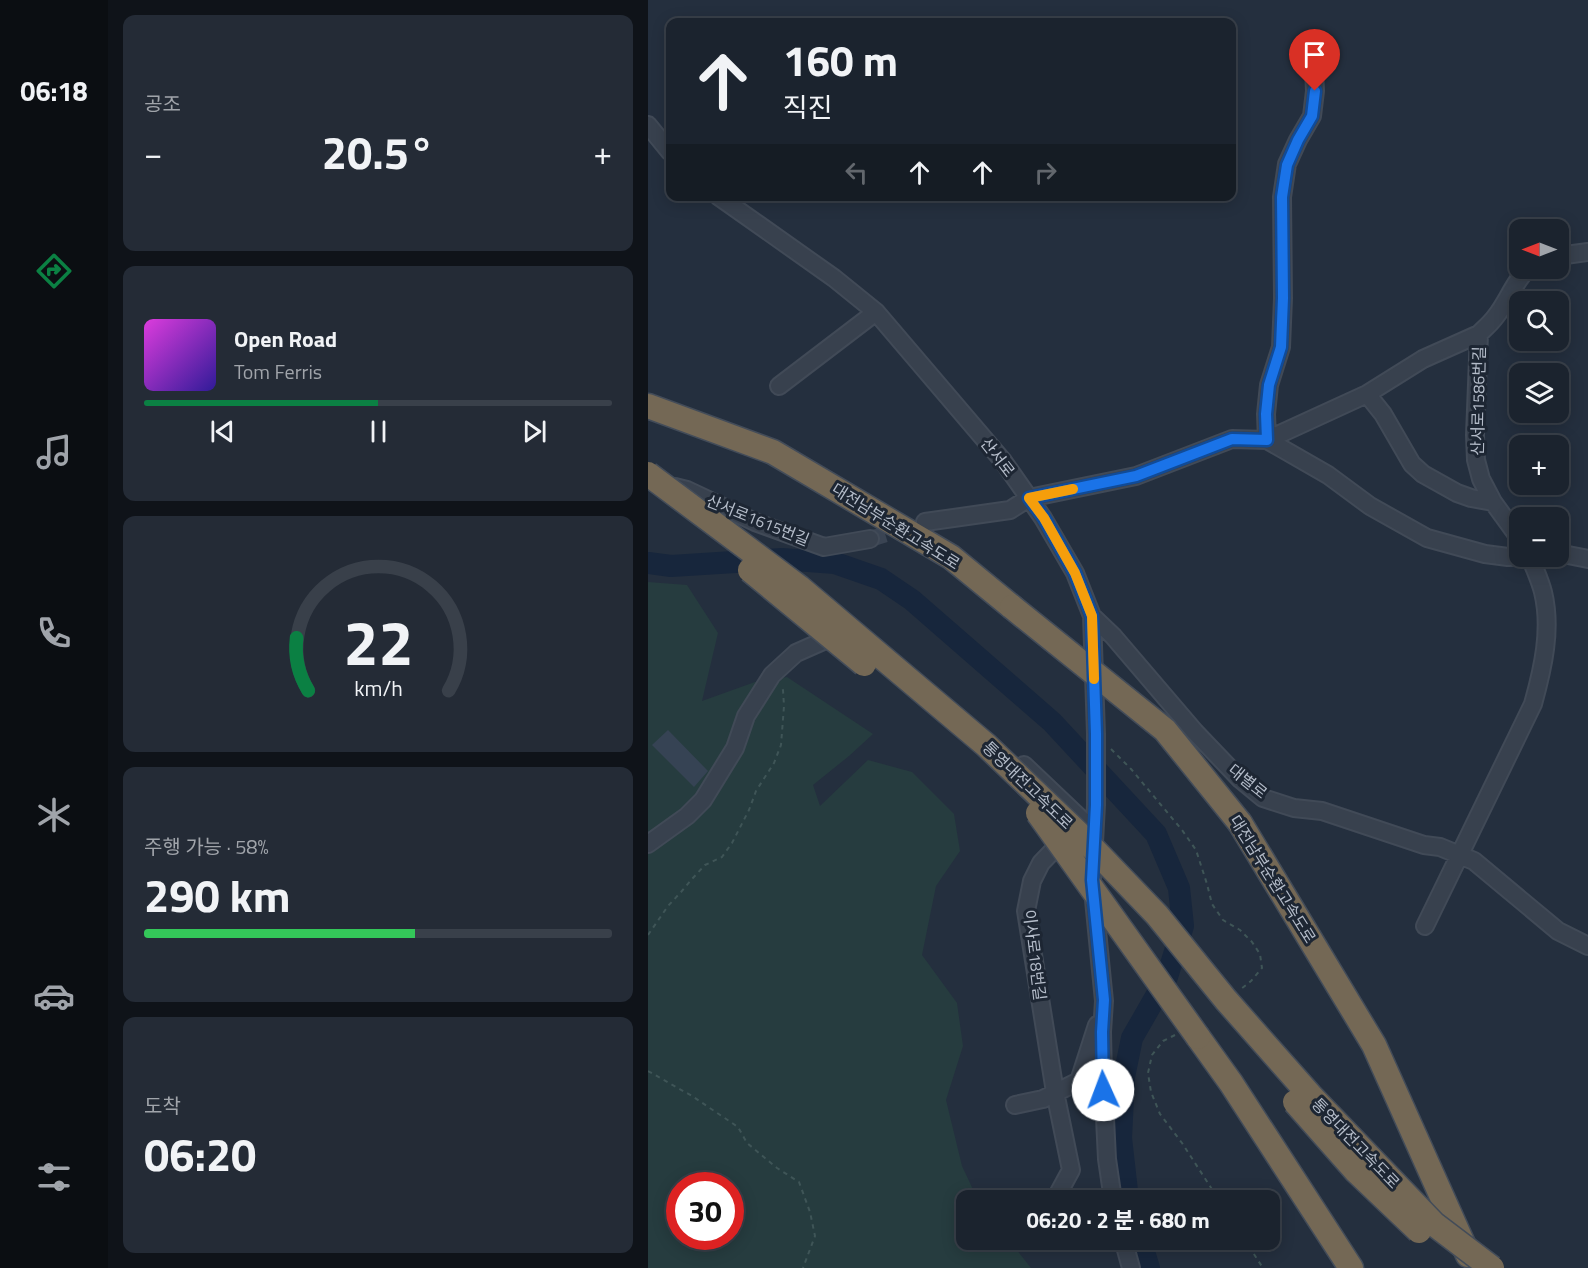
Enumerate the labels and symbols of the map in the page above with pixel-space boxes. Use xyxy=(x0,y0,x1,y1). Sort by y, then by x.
pin xyxy=(1289,29,1340,91)
north arrow xyxy=(1509,219,1569,279)
street label: 산서로1586번길 xyxy=(1465,346,1491,456)
street label: 산서로 xyxy=(975,432,1021,482)
street label: 대전남부순환고속도로 xyxy=(827,477,965,575)
street label: 산서로1615번길 xyxy=(703,488,813,552)
street label: 통영대전고속도로 xyxy=(977,735,1079,835)
street label: 대별로 xyxy=(1223,758,1273,804)
street label: 대전남부순환고속도로 xyxy=(1224,810,1322,948)
street label: 이사로18번길 xyxy=(1018,908,1052,1002)
position arrow xyxy=(1071,1058,1135,1122)
street label: 통영대전고속도로 xyxy=(1306,1092,1406,1194)
speed limit sign: 30 xyxy=(666,1172,744,1250)

